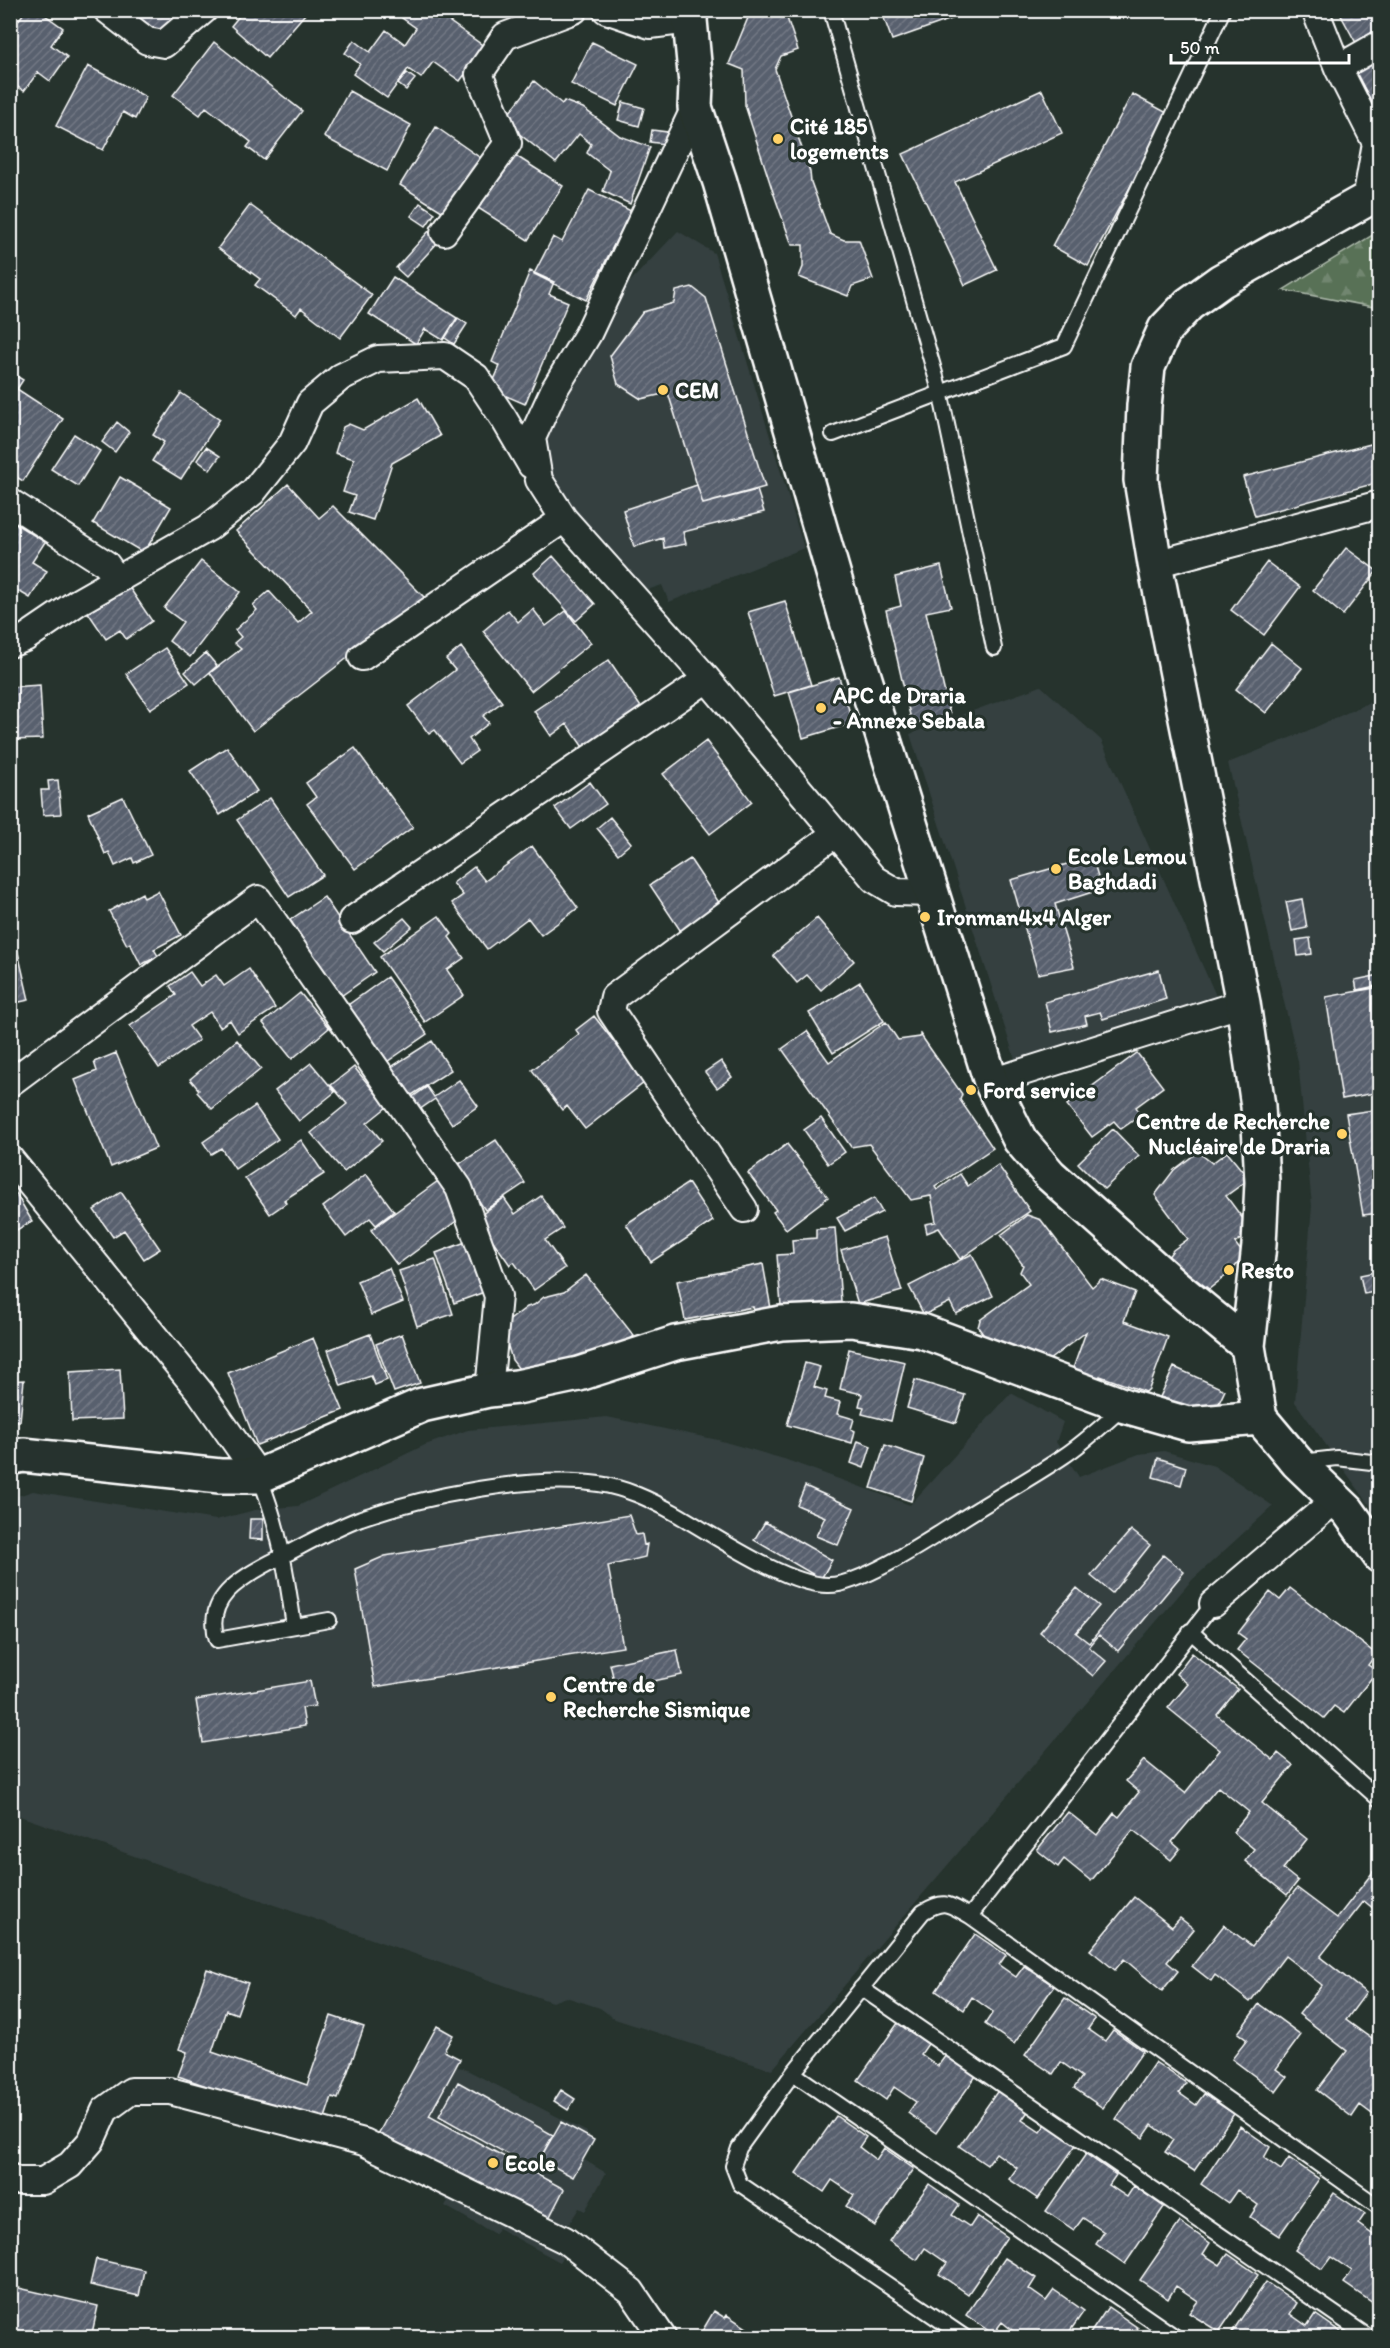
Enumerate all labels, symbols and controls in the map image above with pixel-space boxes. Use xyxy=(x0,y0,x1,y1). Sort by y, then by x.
scale bar xyxy=(1171,27,1350,65)
text: 50 m xyxy=(1180,37,1220,59)
place label: Cité 185 logements xyxy=(790,113,889,165)
marker: Cité 185 logements xyxy=(771,132,785,146)
place label: CEM xyxy=(675,377,719,404)
marker: CEM xyxy=(656,383,670,397)
place label: APC de Draria - Annexe Sebala xyxy=(832,682,985,734)
marker: APC de Draria - Annexe Sebala xyxy=(814,701,828,715)
place label: Ecole Lemou Baghdadi xyxy=(1068,843,1187,895)
marker: Ecole Lemou Baghdadi xyxy=(1049,862,1063,876)
place label: Ironman4x4 Alger xyxy=(937,904,1112,931)
marker: Ironman4x4 Alger xyxy=(918,910,932,924)
place label: Ford service xyxy=(983,1077,1096,1104)
marker: Ford service xyxy=(964,1083,978,1097)
place label: Centre de Recherche Nucléaire de Draria xyxy=(1136,1108,1330,1160)
marker: Centre de Recherche Nucléaire de Draria xyxy=(1335,1127,1349,1141)
place label: Resto xyxy=(1241,1257,1294,1284)
marker: Resto xyxy=(1222,1263,1236,1277)
place label: Centre de Recherche Sismique xyxy=(563,1671,751,1723)
marker: Centre de Recherche Sismique xyxy=(544,1690,558,1704)
place label: Ecole xyxy=(505,2150,555,2177)
marker: Ecole xyxy=(486,2156,500,2170)

